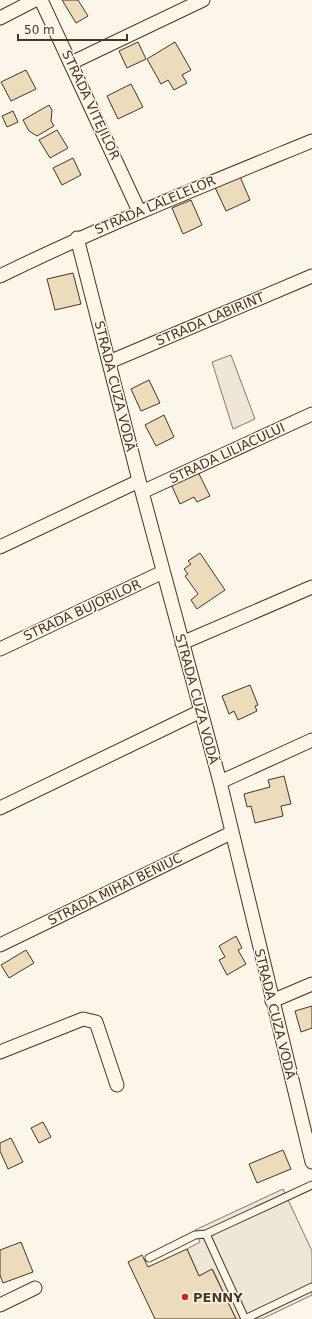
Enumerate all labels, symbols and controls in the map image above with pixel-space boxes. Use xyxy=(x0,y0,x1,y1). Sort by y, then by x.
scale bar xyxy=(18,16,127,42)
text: 50 m xyxy=(24,23,55,37)
street label: STRADA VITEJILOR xyxy=(59,48,123,162)
street label: STRADA LALELELOR xyxy=(92,173,218,237)
street label: STRADA LABIRINT xyxy=(154,289,266,349)
street label: STRADA CUZA VODĂ xyxy=(91,319,139,453)
street label: STRADA LILIACULUI xyxy=(167,420,287,486)
street label: STRADA BUJORILOR xyxy=(21,576,143,644)
street label: STRADA CUZA VODĂ xyxy=(172,632,222,766)
street label: STRADA MIHAI BENIUC xyxy=(45,850,185,928)
street label: STRADA CUZA VODĂ xyxy=(251,947,299,1081)
place label: PENNY xyxy=(193,1290,243,1305)
marker: PENNY xyxy=(180,1292,190,1302)

